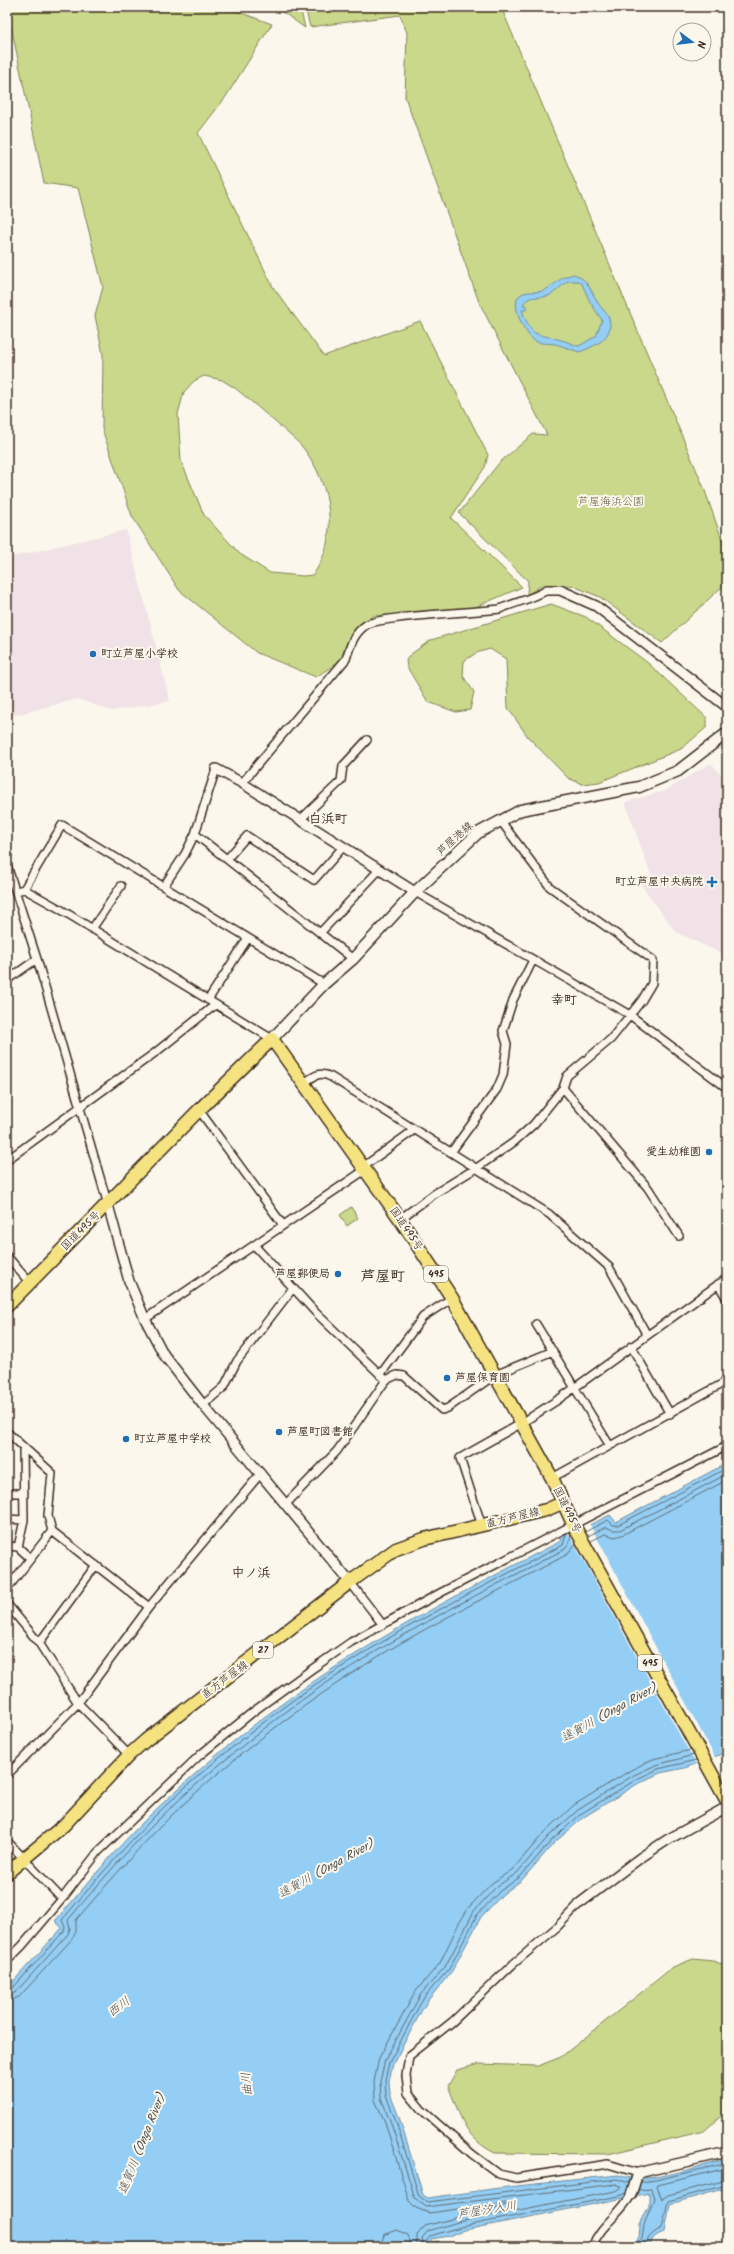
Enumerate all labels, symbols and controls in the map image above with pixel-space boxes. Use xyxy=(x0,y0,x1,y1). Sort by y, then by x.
north arrow xyxy=(672,22,712,62)
text: N xyxy=(691,39,710,50)
park label: 芦屋海浜公園 xyxy=(578,493,644,511)
place label: 町立芦屋小学校 xyxy=(101,645,178,663)
marker: 町立芦屋小学校 xyxy=(88,649,98,659)
district label: 白浜町 xyxy=(308,809,348,830)
street label: 芦屋港線 xyxy=(433,818,477,860)
place label: 町立芦屋中央病院 xyxy=(615,873,703,891)
marker: 町立芦屋中央病院 xyxy=(706,876,718,888)
district label: 幸町 xyxy=(551,990,577,1011)
place label: 愛生幼稚園 xyxy=(646,1143,701,1161)
marker: 愛生幼稚園 xyxy=(704,1147,714,1157)
street label: 国道495号 xyxy=(384,1203,428,1255)
street label: 国道495号 xyxy=(57,1207,105,1255)
place label: 芦屋郵便局 xyxy=(275,1265,330,1283)
district label: 芦屋町 xyxy=(360,1265,406,1289)
road number: 495 xyxy=(424,1266,448,1282)
marker: 芦屋郵便局 xyxy=(333,1269,343,1279)
place label: 芦屋保育園 xyxy=(455,1369,510,1387)
marker: 芦屋保育園 xyxy=(442,1373,452,1383)
place label: 芦屋町図書館 xyxy=(287,1423,353,1441)
marker: 芦屋町図書館 xyxy=(274,1427,284,1437)
place label: 町立芦屋中学校 xyxy=(134,1430,211,1448)
marker: 町立芦屋中学校 xyxy=(121,1434,131,1444)
street label: 国道495号 xyxy=(548,1483,586,1537)
street label: 直方芦屋線 xyxy=(484,1503,542,1533)
district label: 中ノ浜 xyxy=(231,1563,271,1584)
road number: 27 xyxy=(253,1642,273,1658)
road number: 495 xyxy=(638,1655,662,1671)
street label: 直方芦屋線 xyxy=(198,1656,252,1704)
water label: 遠賀川 (Onga River) xyxy=(558,1678,662,1747)
water label: 遠賀川 (Onga River) xyxy=(275,1834,379,1903)
water label: 西川 xyxy=(104,1992,134,2022)
water label: 曲川 xyxy=(236,2071,258,2097)
water label: 遠賀川 (Onga River) xyxy=(113,2089,172,2197)
water label: 芦屋汐入川 xyxy=(456,2196,518,2224)

